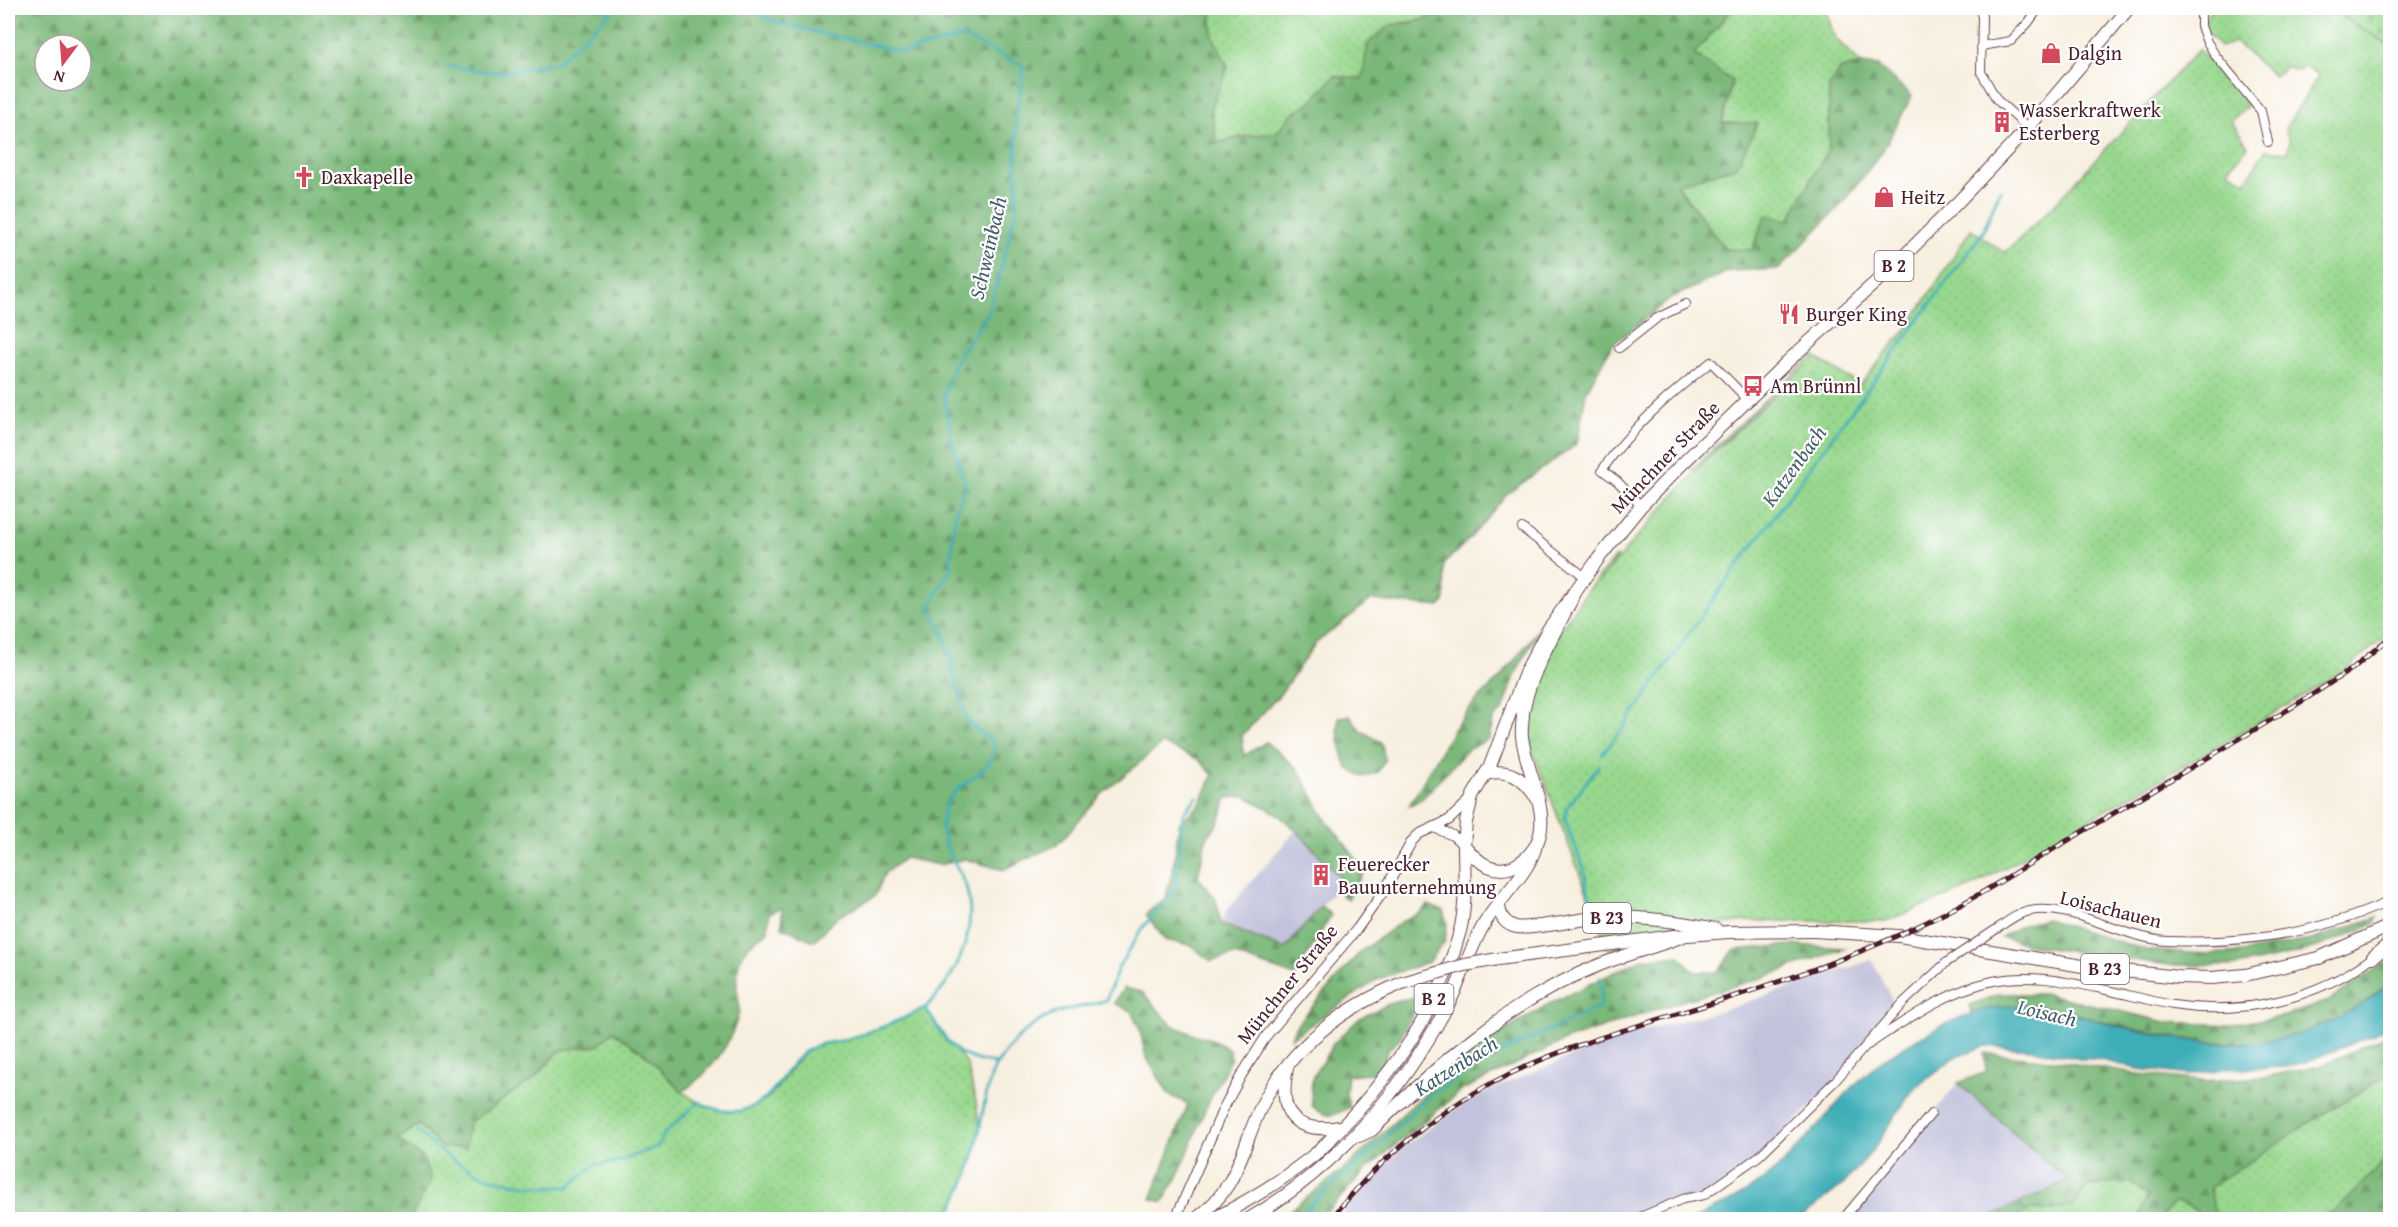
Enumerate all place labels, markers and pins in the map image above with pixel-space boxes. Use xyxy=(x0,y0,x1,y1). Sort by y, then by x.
place label: Dalgin xyxy=(2068,38,2122,67)
shop icon: Dalgin xyxy=(2039,41,2063,65)
place label: Wasserkraftwerk Esterberg xyxy=(2019,95,2162,147)
building icon: Wasserkraftwerk Esterberg xyxy=(1990,110,2014,134)
place label: Daxkapelle xyxy=(321,162,413,191)
church icon: Daxkapelle xyxy=(292,165,316,189)
place label: Heitz xyxy=(1901,182,1945,211)
shop icon: Heitz xyxy=(1872,185,1896,209)
place label: Burger King xyxy=(1806,299,1907,328)
restaurant icon: Burger King xyxy=(1777,302,1801,326)
place label: Am Brünnl xyxy=(1770,371,1862,400)
bus stop icon: Am Brünnl xyxy=(1741,374,1765,398)
place label: Feuerecker Bauunternehmung xyxy=(1338,849,1497,901)
building icon: Feuerecker Bauunternehmung xyxy=(1309,863,1333,887)

